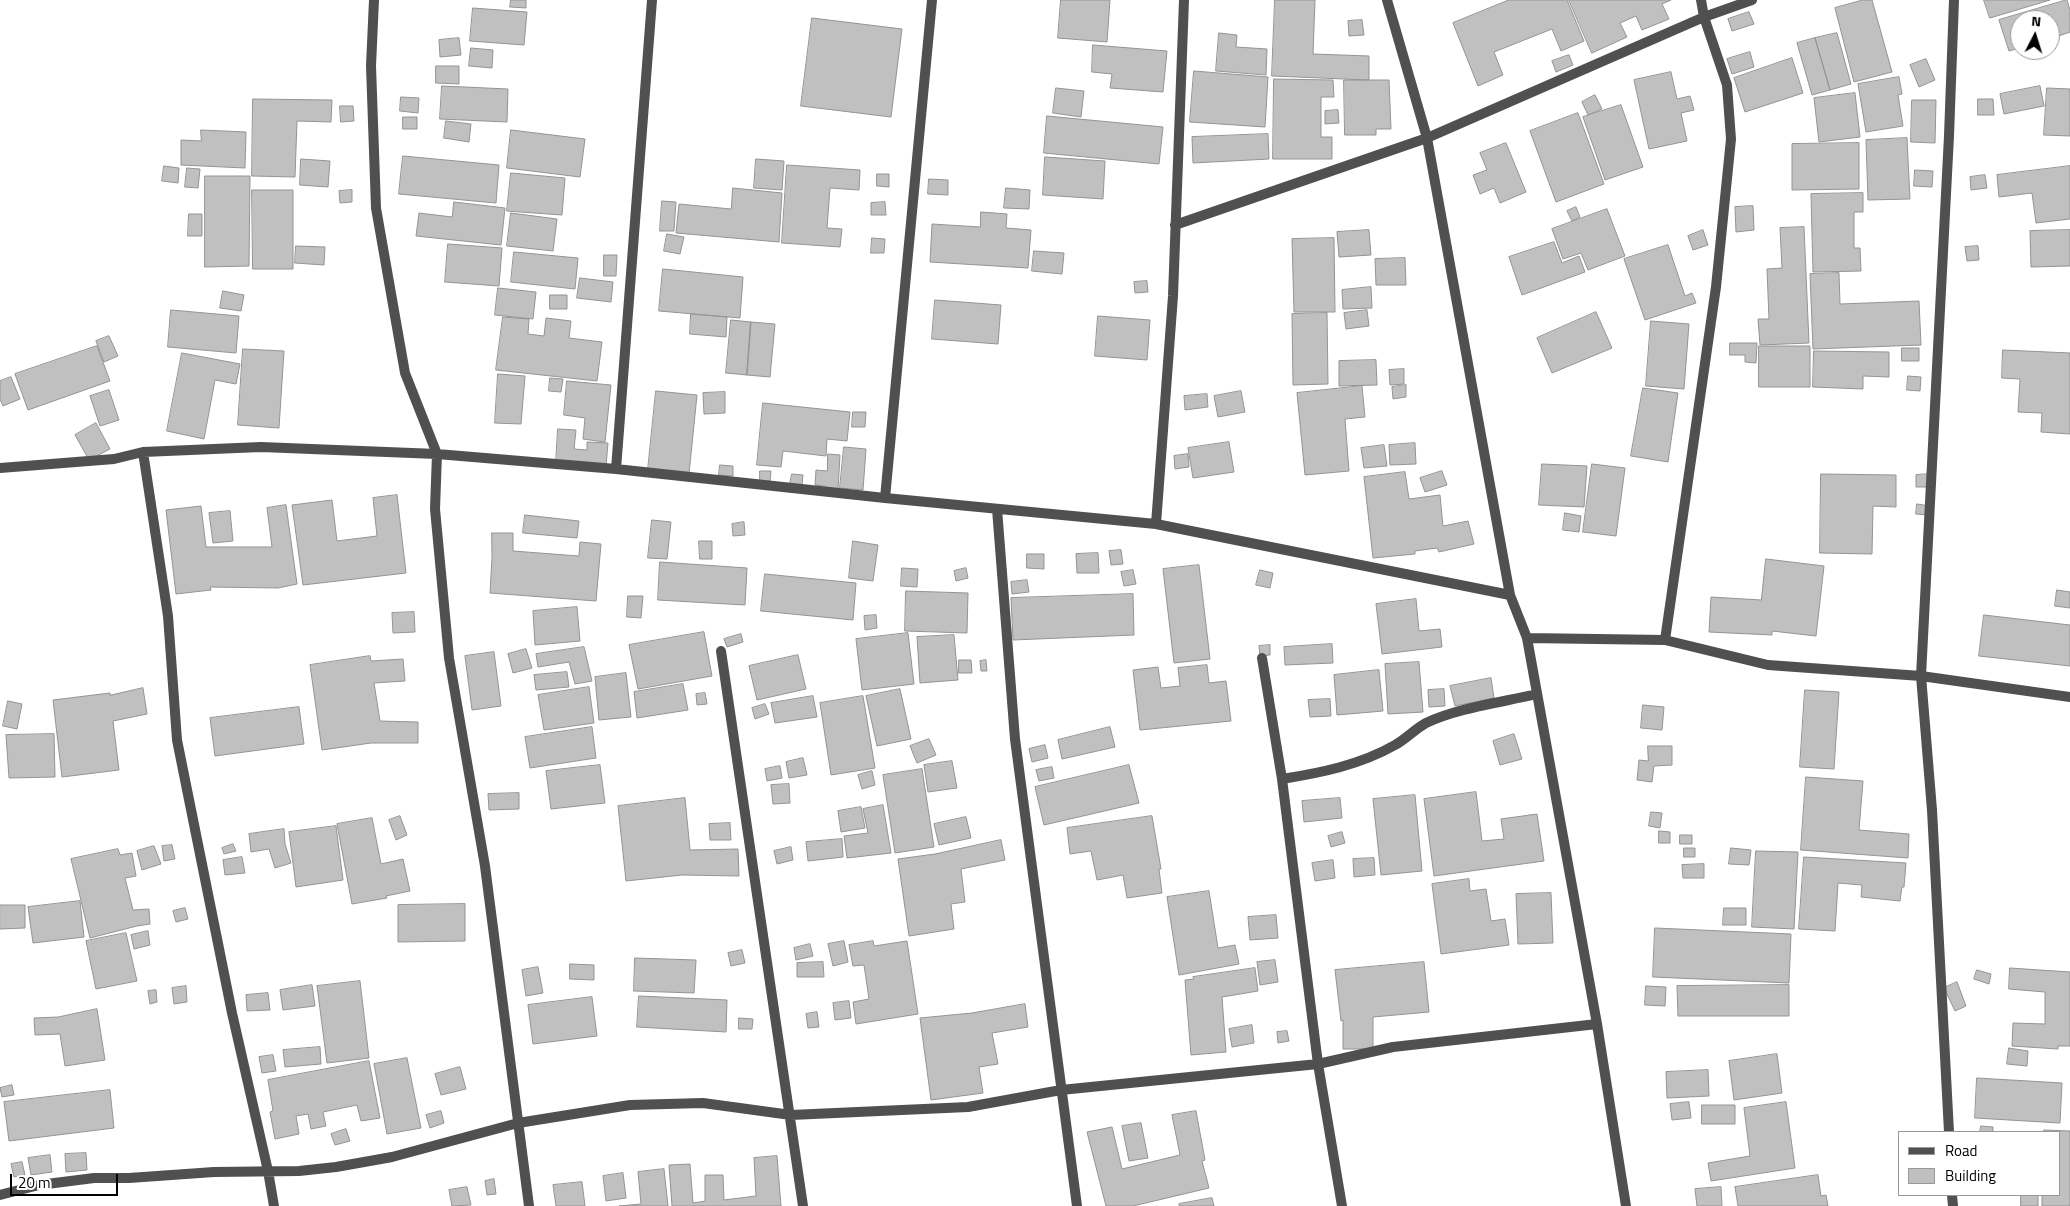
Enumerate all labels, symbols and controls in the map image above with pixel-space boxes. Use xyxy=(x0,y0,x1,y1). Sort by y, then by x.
north arrow xyxy=(2010,10,2060,60)
text: N xyxy=(2031,10,2042,31)
legend xyxy=(1898,1131,2060,1196)
text: Road xyxy=(1945,1139,1977,1162)
scale bar xyxy=(12,1164,120,1196)
text: Building xyxy=(1945,1164,1996,1187)
text: 20 m xyxy=(18,1171,51,1194)

